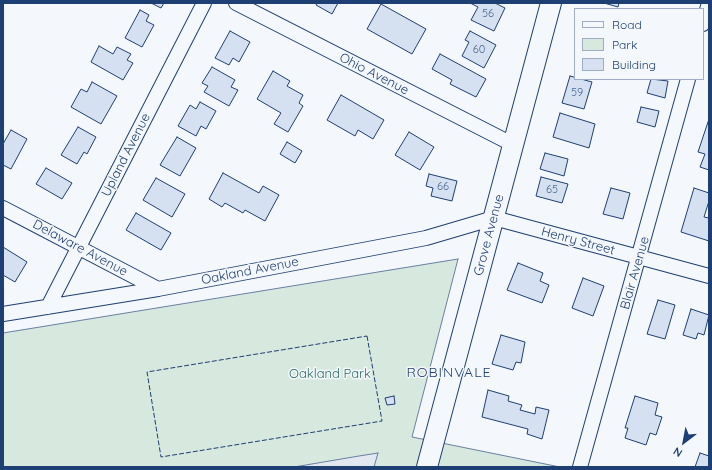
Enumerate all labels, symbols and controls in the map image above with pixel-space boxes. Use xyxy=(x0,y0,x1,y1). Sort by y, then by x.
house number: 56 xyxy=(482,7,494,21)
legend xyxy=(574,8,704,80)
text: Road xyxy=(612,17,642,32)
text: Park xyxy=(612,37,637,52)
house number: 60 xyxy=(473,43,485,57)
street label: Ohio Avenue xyxy=(337,50,411,98)
text: Building xyxy=(612,57,656,72)
house number: 59 xyxy=(571,86,583,100)
street label: Upland Avenue xyxy=(98,111,154,199)
house number: 66 xyxy=(437,180,449,194)
house number: 65 xyxy=(546,183,558,197)
street label: Grove Avenue xyxy=(471,193,507,277)
street label: Delaware Avenue xyxy=(30,216,130,280)
street label: Henry Street xyxy=(539,224,617,258)
street label: Blair Avenue xyxy=(617,235,653,311)
street label: Oakland Avenue xyxy=(200,254,300,288)
district label: ROBINVALE xyxy=(406,365,492,381)
park label: Oakland Park xyxy=(289,366,371,382)
north arrow xyxy=(664,422,704,462)
text: N xyxy=(670,444,685,460)

